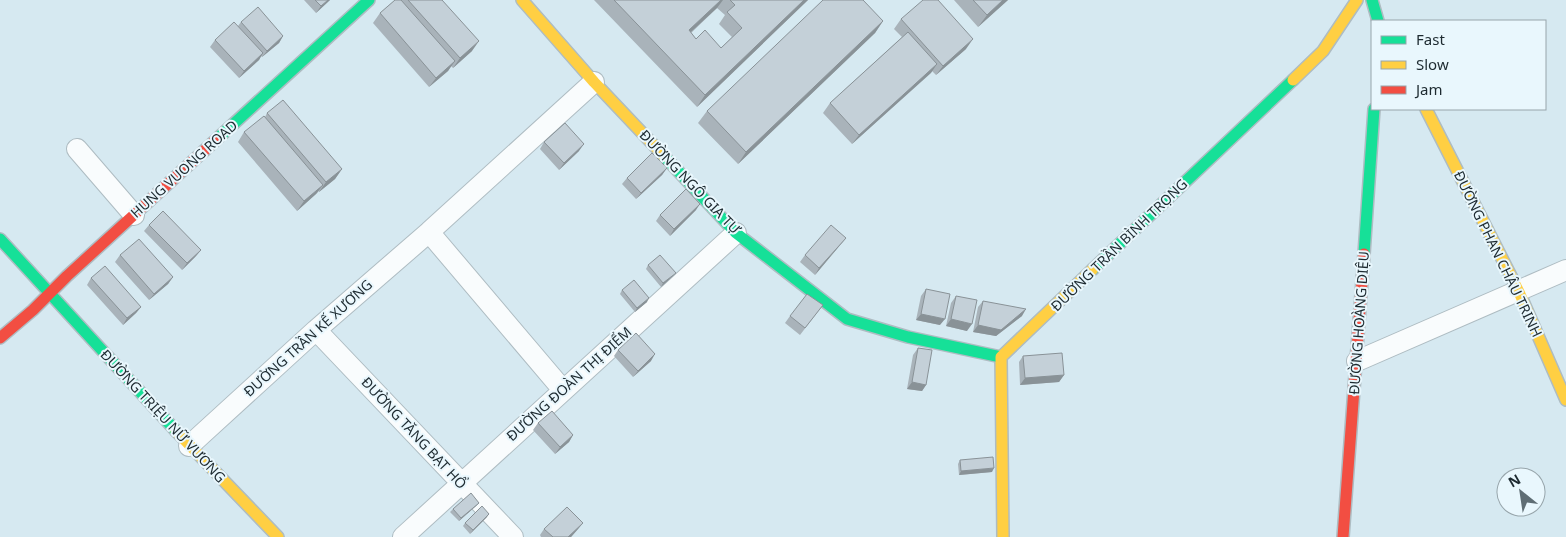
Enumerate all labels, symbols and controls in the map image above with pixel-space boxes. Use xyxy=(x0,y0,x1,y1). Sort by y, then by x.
legend xyxy=(1371,20,1546,110)
text: Fast xyxy=(1416,29,1445,49)
text: Slow xyxy=(1416,54,1449,74)
text: Jam xyxy=(1414,79,1443,99)
street label: HUNG VUONG ROAD xyxy=(126,116,241,222)
street label: ĐƯỜNG NGÔ GIA TỰ xyxy=(636,125,746,239)
street label: ĐƯỜNG PHAN CHÂU TRINH xyxy=(1450,167,1547,340)
street label: ĐƯỜNG TRẦN BÌNH TRỌNG xyxy=(1046,174,1191,315)
street label: ĐƯỜNG HOÀNG DIỆU xyxy=(1344,251,1373,395)
street label: ĐƯỜNG TRẦN KẾ XƯƠNG xyxy=(239,275,376,401)
street label: ĐƯỜNG ĐOÀN THỊ ĐIỂM xyxy=(502,322,635,445)
street label: ĐƯỜNG TRIỆU NỮ VƯƠNG xyxy=(97,345,230,486)
street label: ĐƯỜNG TĂNG BẠT HỔ xyxy=(357,372,472,493)
north arrow xyxy=(1496,467,1546,517)
text: N xyxy=(1505,469,1524,491)

